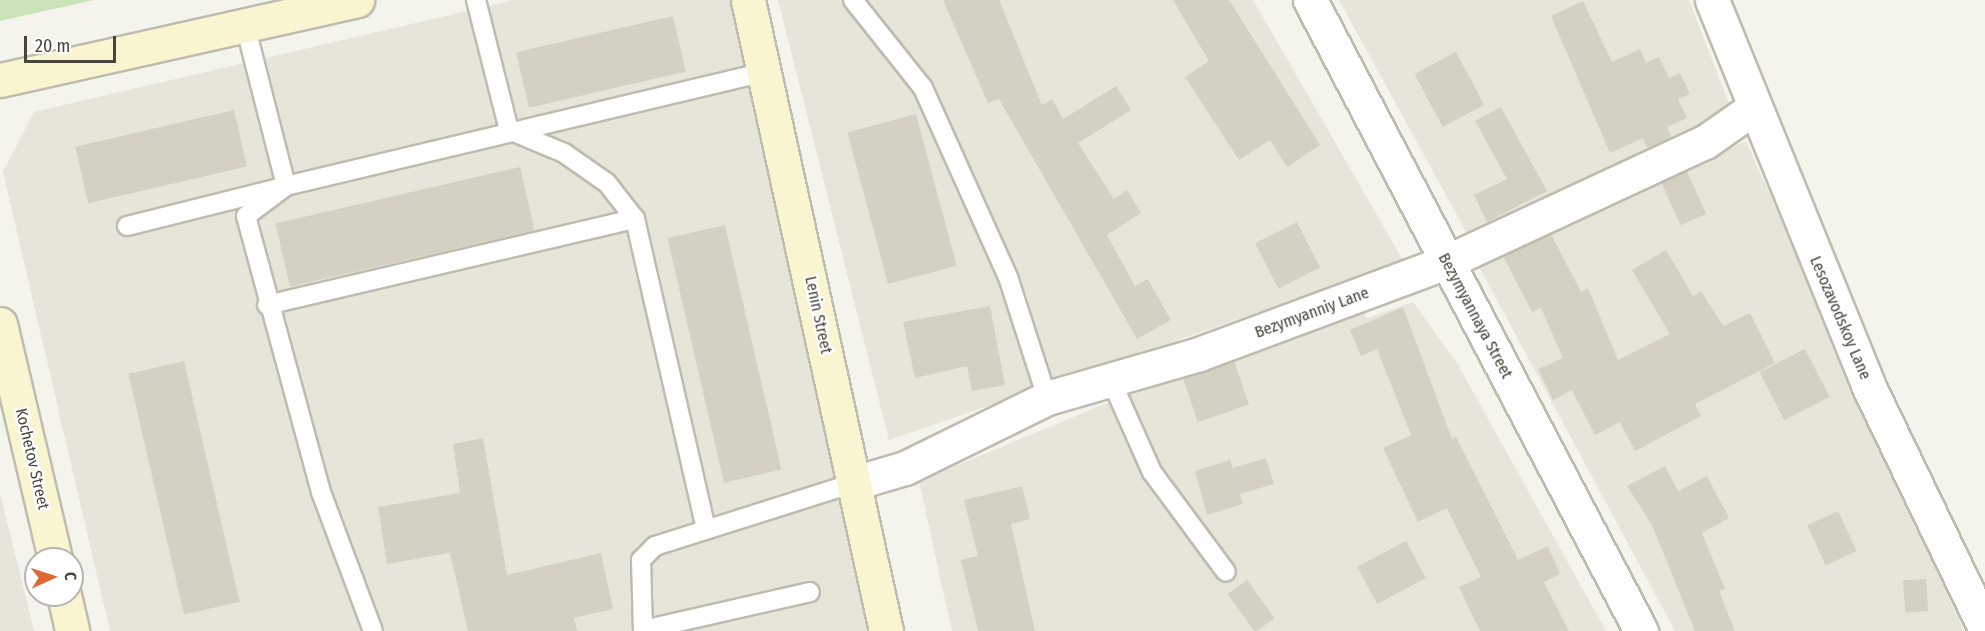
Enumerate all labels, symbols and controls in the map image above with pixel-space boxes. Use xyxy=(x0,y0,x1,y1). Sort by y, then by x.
scale bar xyxy=(27,24,118,62)
text: 20 m xyxy=(35,35,70,57)
street label: Bezymyannaya Street xyxy=(1434,250,1516,382)
street label: Lesozavodskoy Lane xyxy=(1805,253,1875,383)
street label: Lenin Street xyxy=(800,275,836,355)
street label: Bezymyanniy Lane xyxy=(1252,283,1372,343)
street label: Kochetov Street xyxy=(11,406,53,512)
north arrow xyxy=(24,547,84,607)
text: С xyxy=(61,571,80,581)

